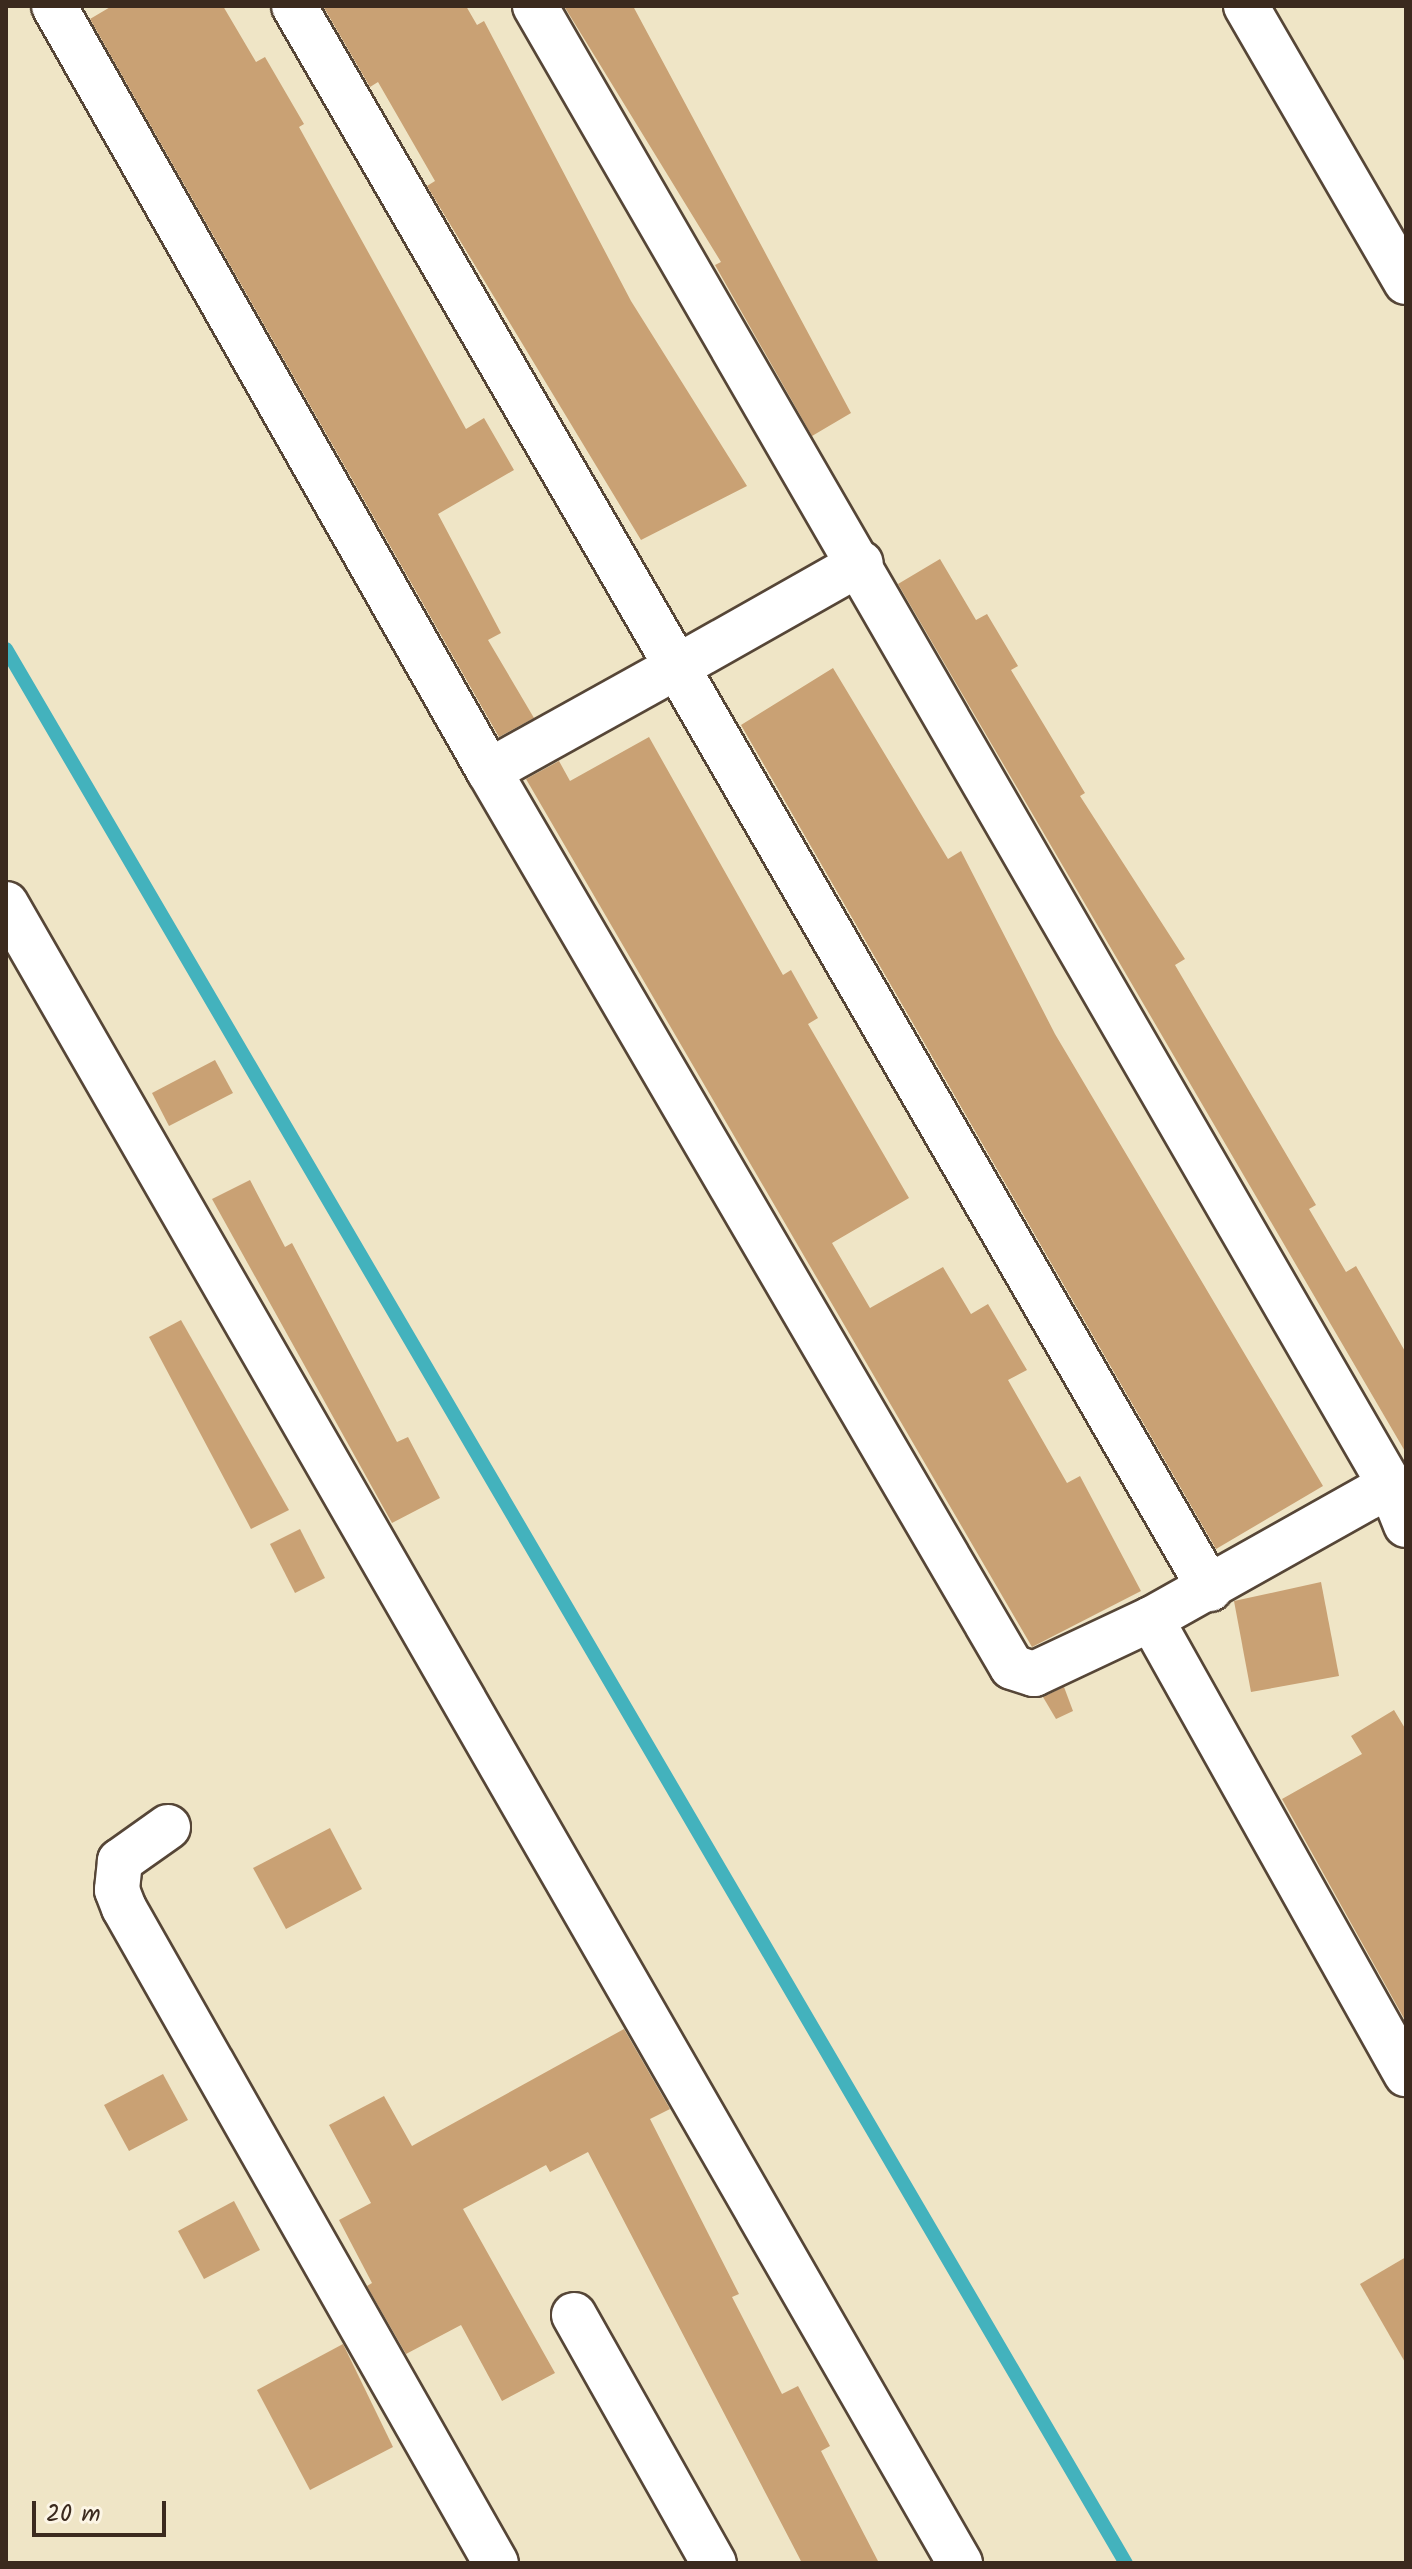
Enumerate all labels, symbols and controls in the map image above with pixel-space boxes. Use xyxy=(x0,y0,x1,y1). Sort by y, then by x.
scale bar xyxy=(36,2485,170,2535)
text: 20 m xyxy=(46,2495,101,2534)

